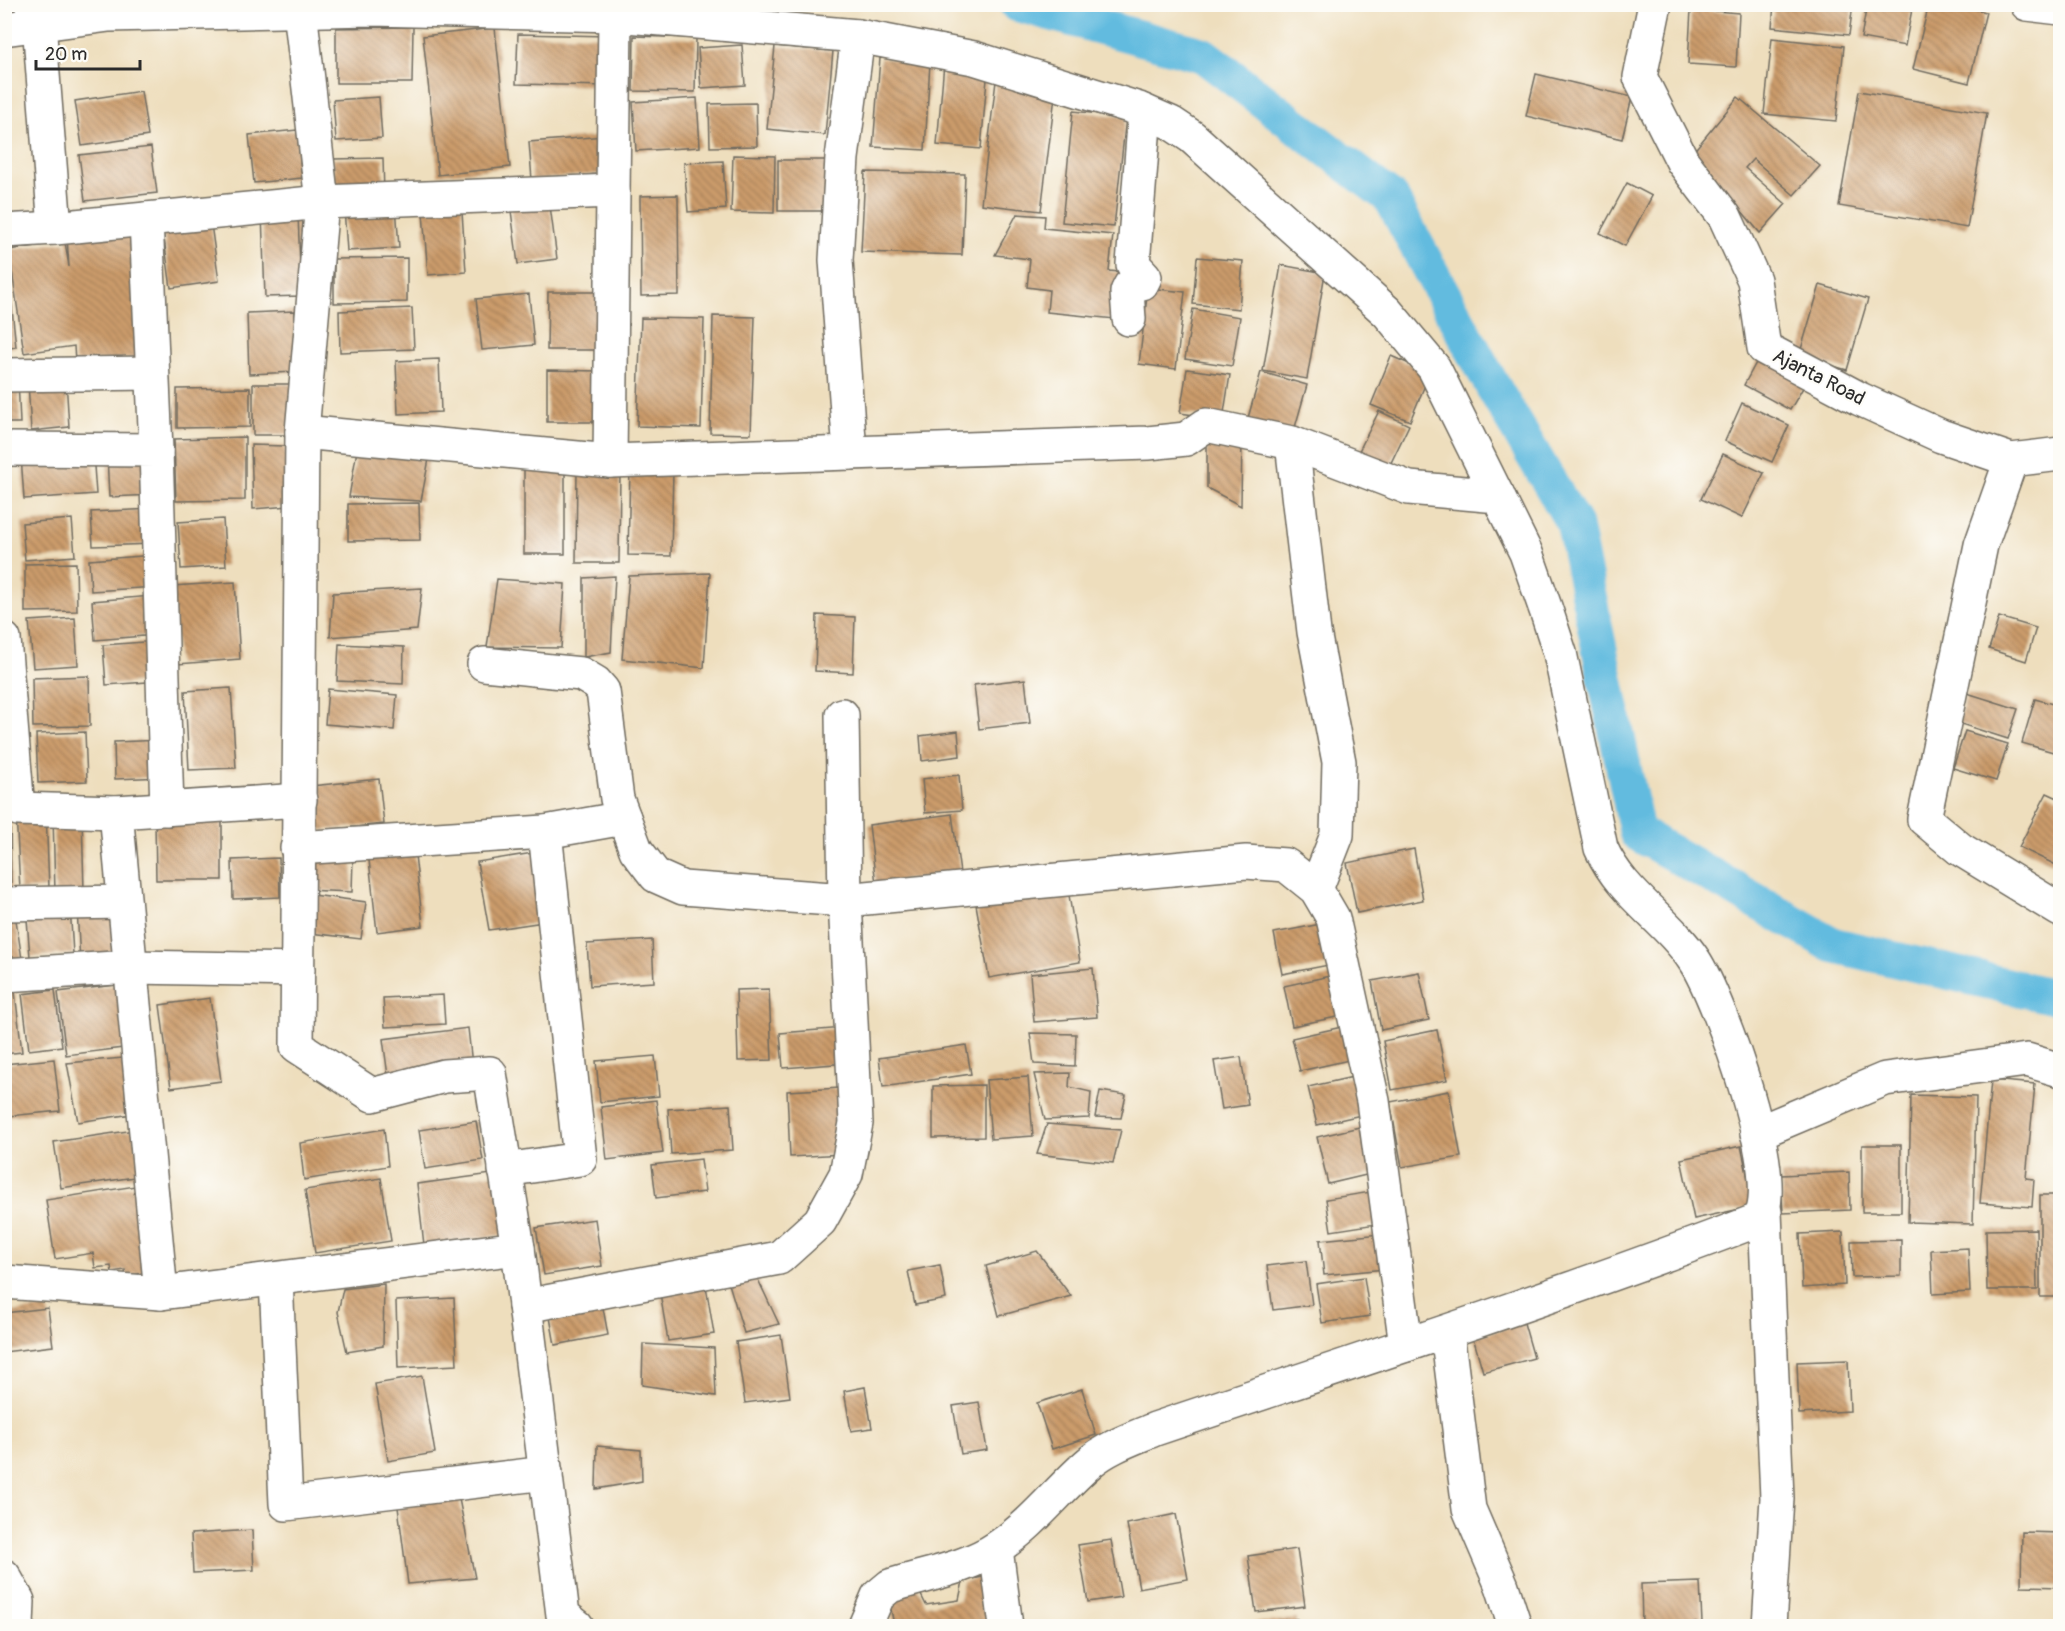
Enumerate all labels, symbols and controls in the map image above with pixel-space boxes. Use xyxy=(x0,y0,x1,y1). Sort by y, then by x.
scale bar xyxy=(36,33,140,71)
text: 20 m xyxy=(45,43,87,66)
street label: Ajanta Road xyxy=(1769,343,1869,411)

